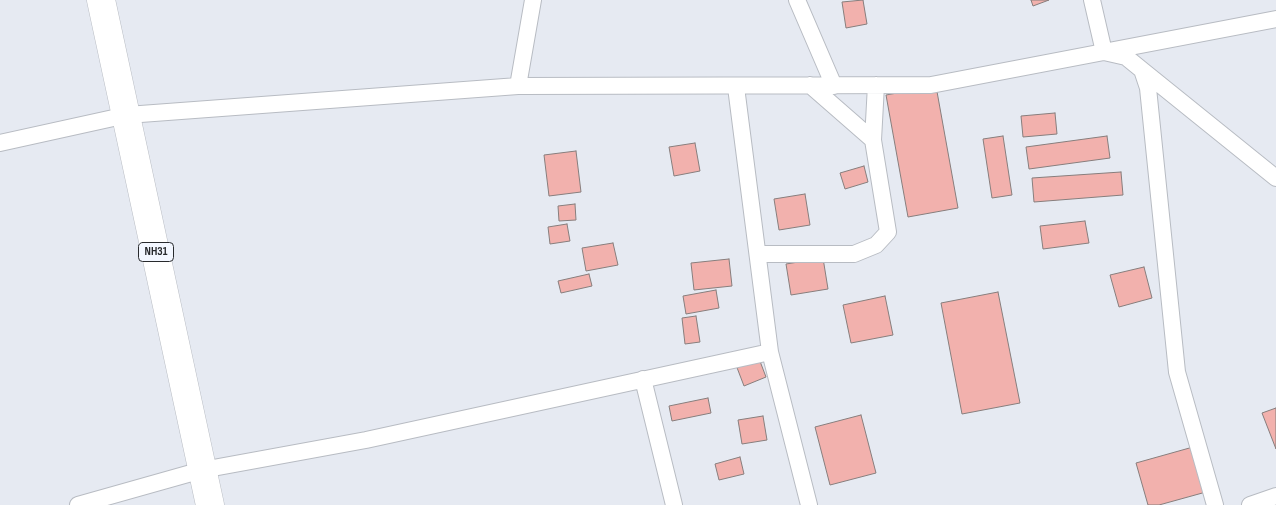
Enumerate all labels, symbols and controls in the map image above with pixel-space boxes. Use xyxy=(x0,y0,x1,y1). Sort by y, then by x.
road number: NH31 xyxy=(138,242,174,262)

